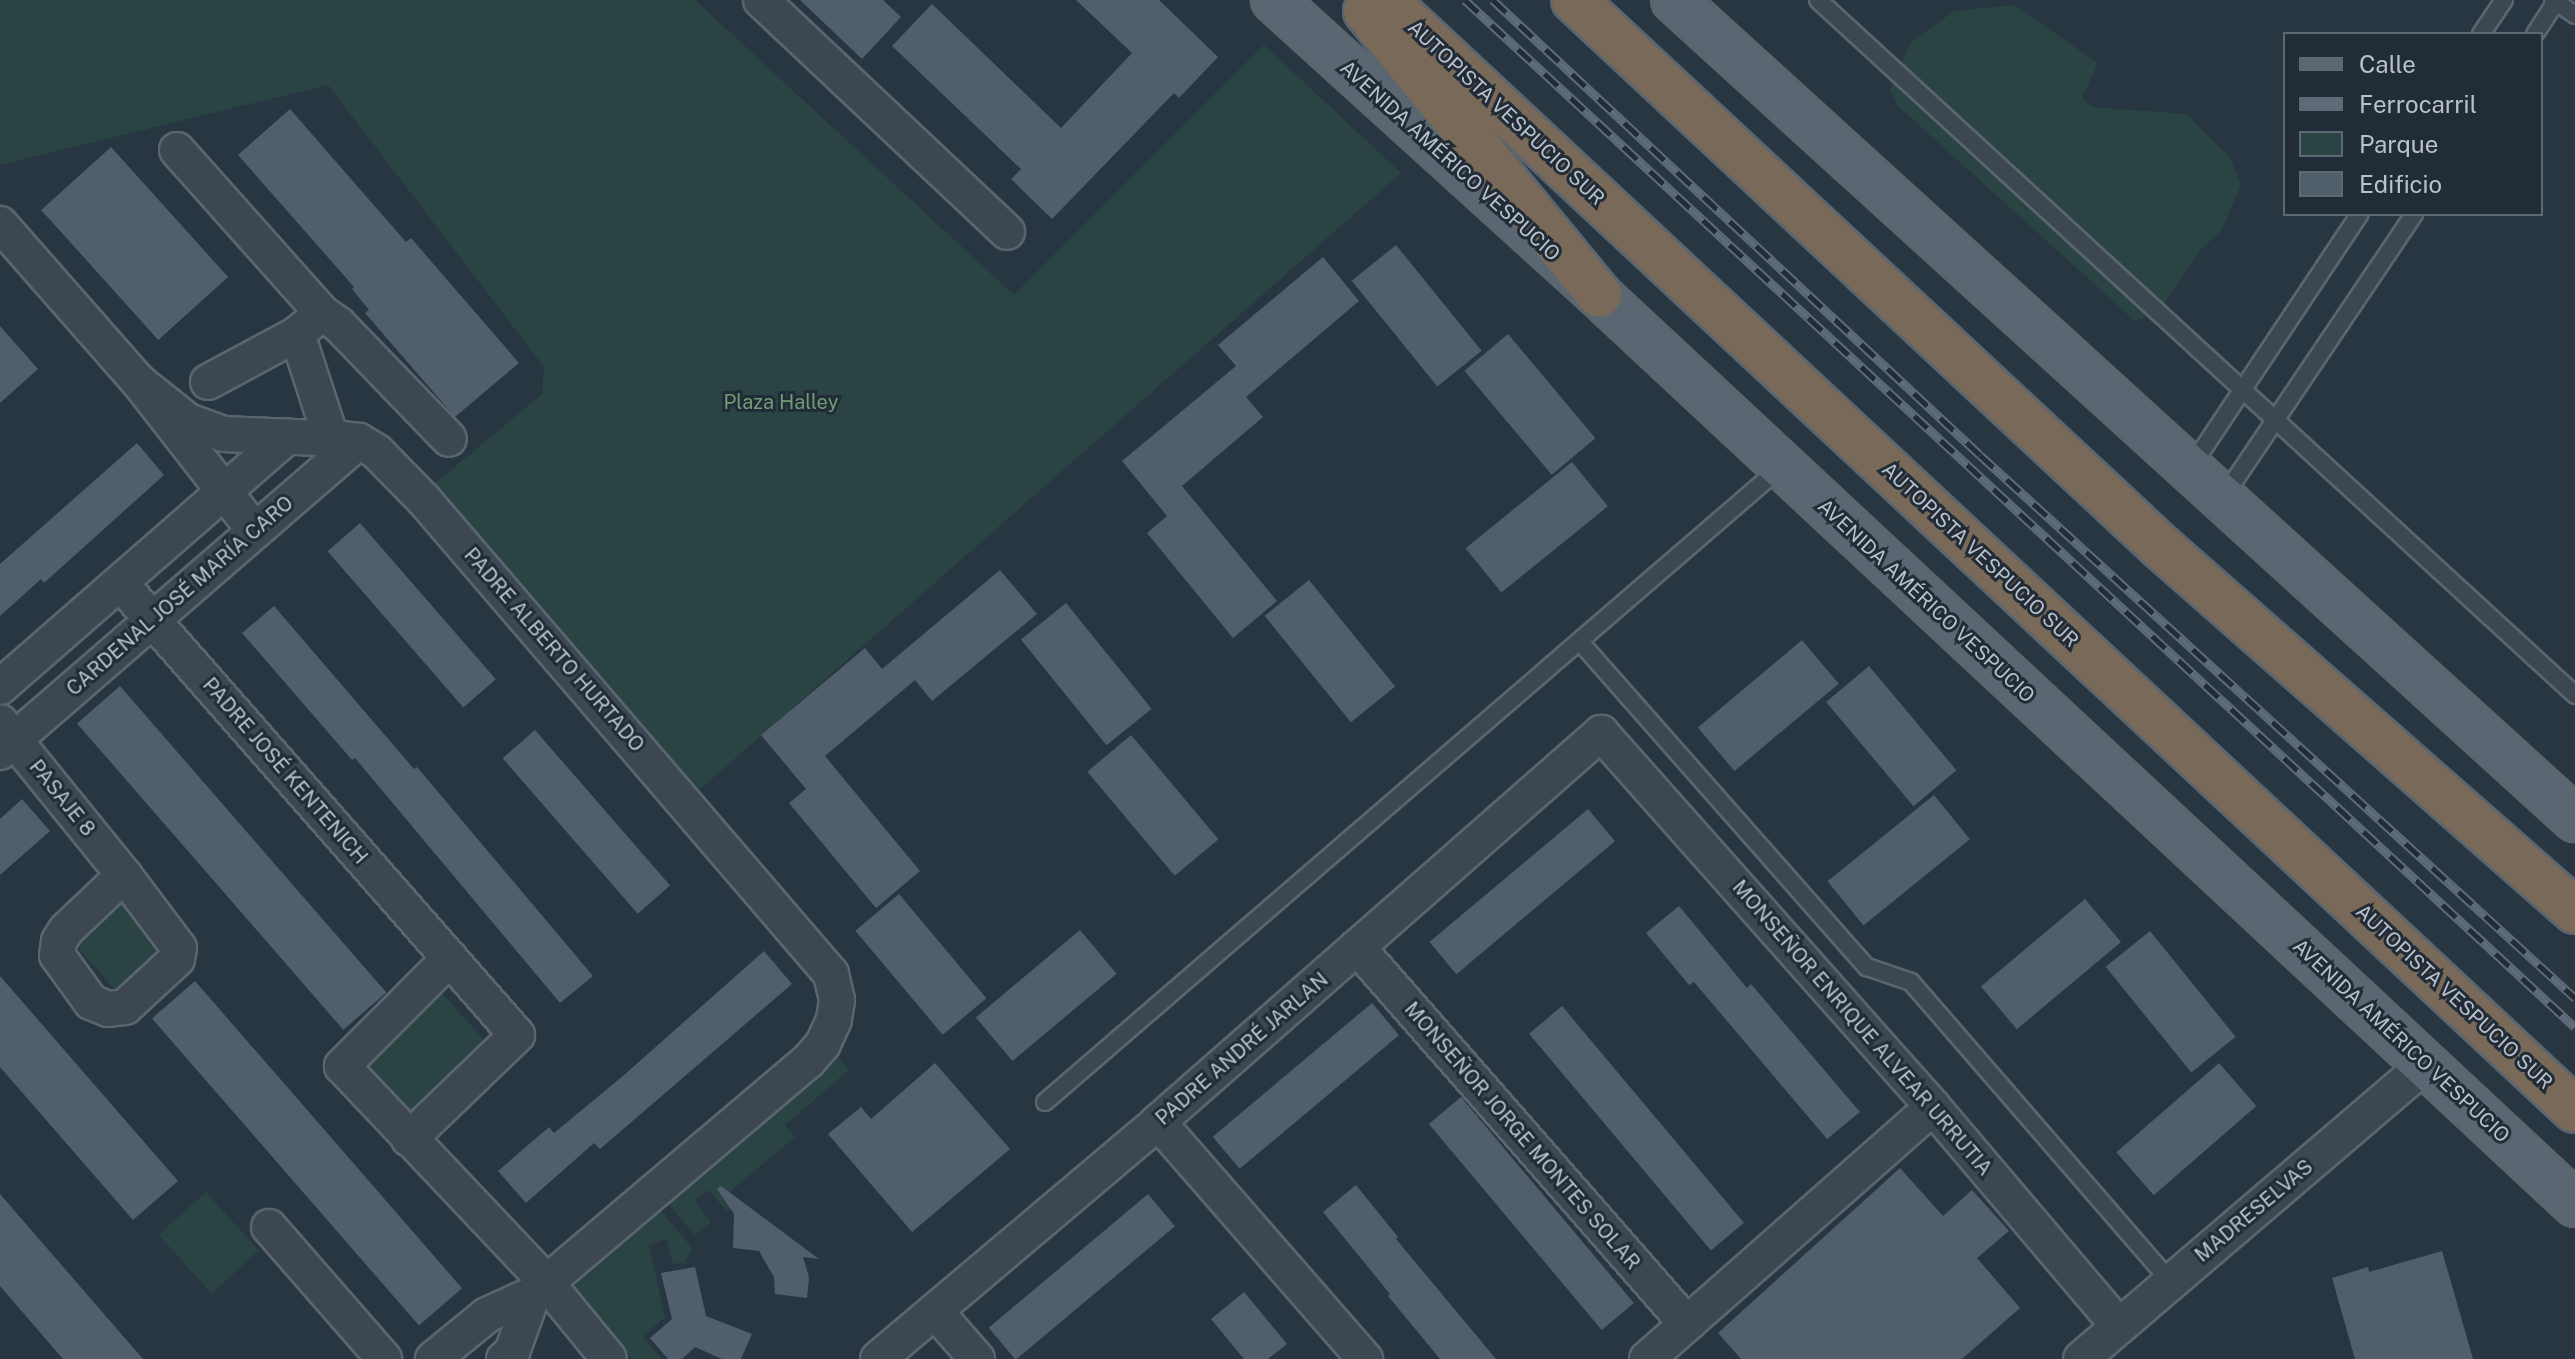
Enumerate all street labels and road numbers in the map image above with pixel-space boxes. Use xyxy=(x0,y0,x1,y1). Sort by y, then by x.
street label: AUTOPISTA VESPUCIO SUR xyxy=(1403,15,1609,211)
street label: AVENIDA AMÉRICO VESPUCIO xyxy=(1335,56,1565,266)
street label: AUTOPISTA VESPUCIO SUR xyxy=(1877,457,2083,653)
street label: CARDENAL JOSÉ MARÍA CARO xyxy=(62,491,298,701)
street label: AVENIDA AMÉRICO VESPUCIO xyxy=(1812,494,2040,708)
street label: PADRE ALBERTO HURTADO xyxy=(459,543,649,757)
street label: PADRE JOSÉ KENTENICH xyxy=(198,673,372,869)
street label: PASAJE 8 xyxy=(24,755,100,841)
street label: MONSEÑOR ENRIQUE ALVEAR URRUTIA xyxy=(1727,875,1997,1181)
street label: AUTOPISTA VESPUCIO SUR xyxy=(2351,899,2557,1095)
street label: AVENIDA AMÉRICO VESPUCIO xyxy=(2287,934,2515,1148)
street label: PADRE ANDRÉ JARLAN xyxy=(1151,968,1333,1130)
street label: MONSEÑOR JORGE MONTES SOLAR xyxy=(1399,997,1645,1275)
street label: MADRESELVAS xyxy=(2190,1155,2318,1267)

